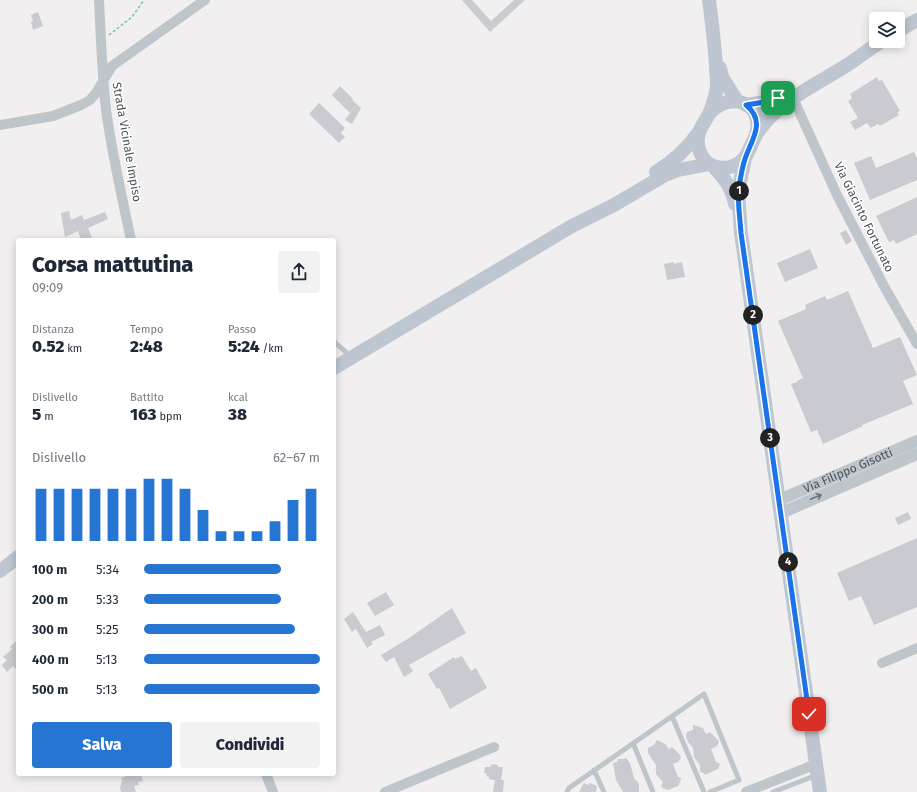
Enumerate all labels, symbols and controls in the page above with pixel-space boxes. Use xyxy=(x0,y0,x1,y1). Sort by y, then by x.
map controls xyxy=(869,12,905,48)
button: layers xyxy=(869,12,905,48)
street label: Strada Vicinale Impiso xyxy=(110,81,144,203)
pin xyxy=(761,81,795,115)
icon: arrive xyxy=(767,87,789,109)
street label: Via Giacinto Fortunato xyxy=(831,160,897,274)
pin: 1 xyxy=(729,181,749,201)
text: 1 xyxy=(736,184,742,197)
text: Corsa mattutina xyxy=(32,251,193,278)
button: share xyxy=(278,251,320,293)
text: 09:09 xyxy=(32,280,63,295)
pin: 2 xyxy=(743,305,763,325)
text: 2 xyxy=(750,308,756,321)
text: Distanza xyxy=(32,323,74,336)
text: Tempo xyxy=(130,323,163,336)
text: Passo xyxy=(228,323,256,336)
text: 0.52 xyxy=(32,336,64,357)
text: 2:48 xyxy=(130,336,163,357)
text: 5:24 xyxy=(228,336,260,357)
text: km xyxy=(64,342,82,355)
text: /km xyxy=(260,342,283,355)
text: Dislivello xyxy=(32,391,78,404)
text: Battito xyxy=(130,391,164,404)
text: kcal xyxy=(228,391,248,404)
text: 5 xyxy=(32,404,41,425)
text: 163 xyxy=(130,404,157,425)
text: 38 xyxy=(228,404,247,425)
text: m xyxy=(41,410,54,423)
text: bpm xyxy=(157,410,182,423)
pin: 3 xyxy=(760,428,780,448)
text: 3 xyxy=(767,431,773,444)
street label: Via Filippo Gisotti xyxy=(801,445,895,496)
text: Dislivello xyxy=(32,450,86,465)
text: 62–67 m xyxy=(273,450,320,465)
one-way arrow xyxy=(810,493,822,500)
pin: 4 xyxy=(778,552,798,572)
text: 4 xyxy=(785,555,791,568)
text: 100 m xyxy=(32,562,67,577)
text: 5:34 xyxy=(96,562,119,577)
text: 200 m xyxy=(32,592,68,607)
text: 5:33 xyxy=(96,592,119,607)
text: 300 m xyxy=(32,622,68,637)
text: 5:25 xyxy=(96,622,119,637)
text: 400 m xyxy=(32,652,69,667)
text: 5:13 xyxy=(96,652,117,667)
text: 500 m xyxy=(32,682,68,697)
text: 5:13 xyxy=(96,682,117,697)
pin xyxy=(792,697,826,731)
icon: check xyxy=(798,703,820,725)
button: Salva xyxy=(32,722,172,768)
button: Condividi xyxy=(180,722,320,768)

